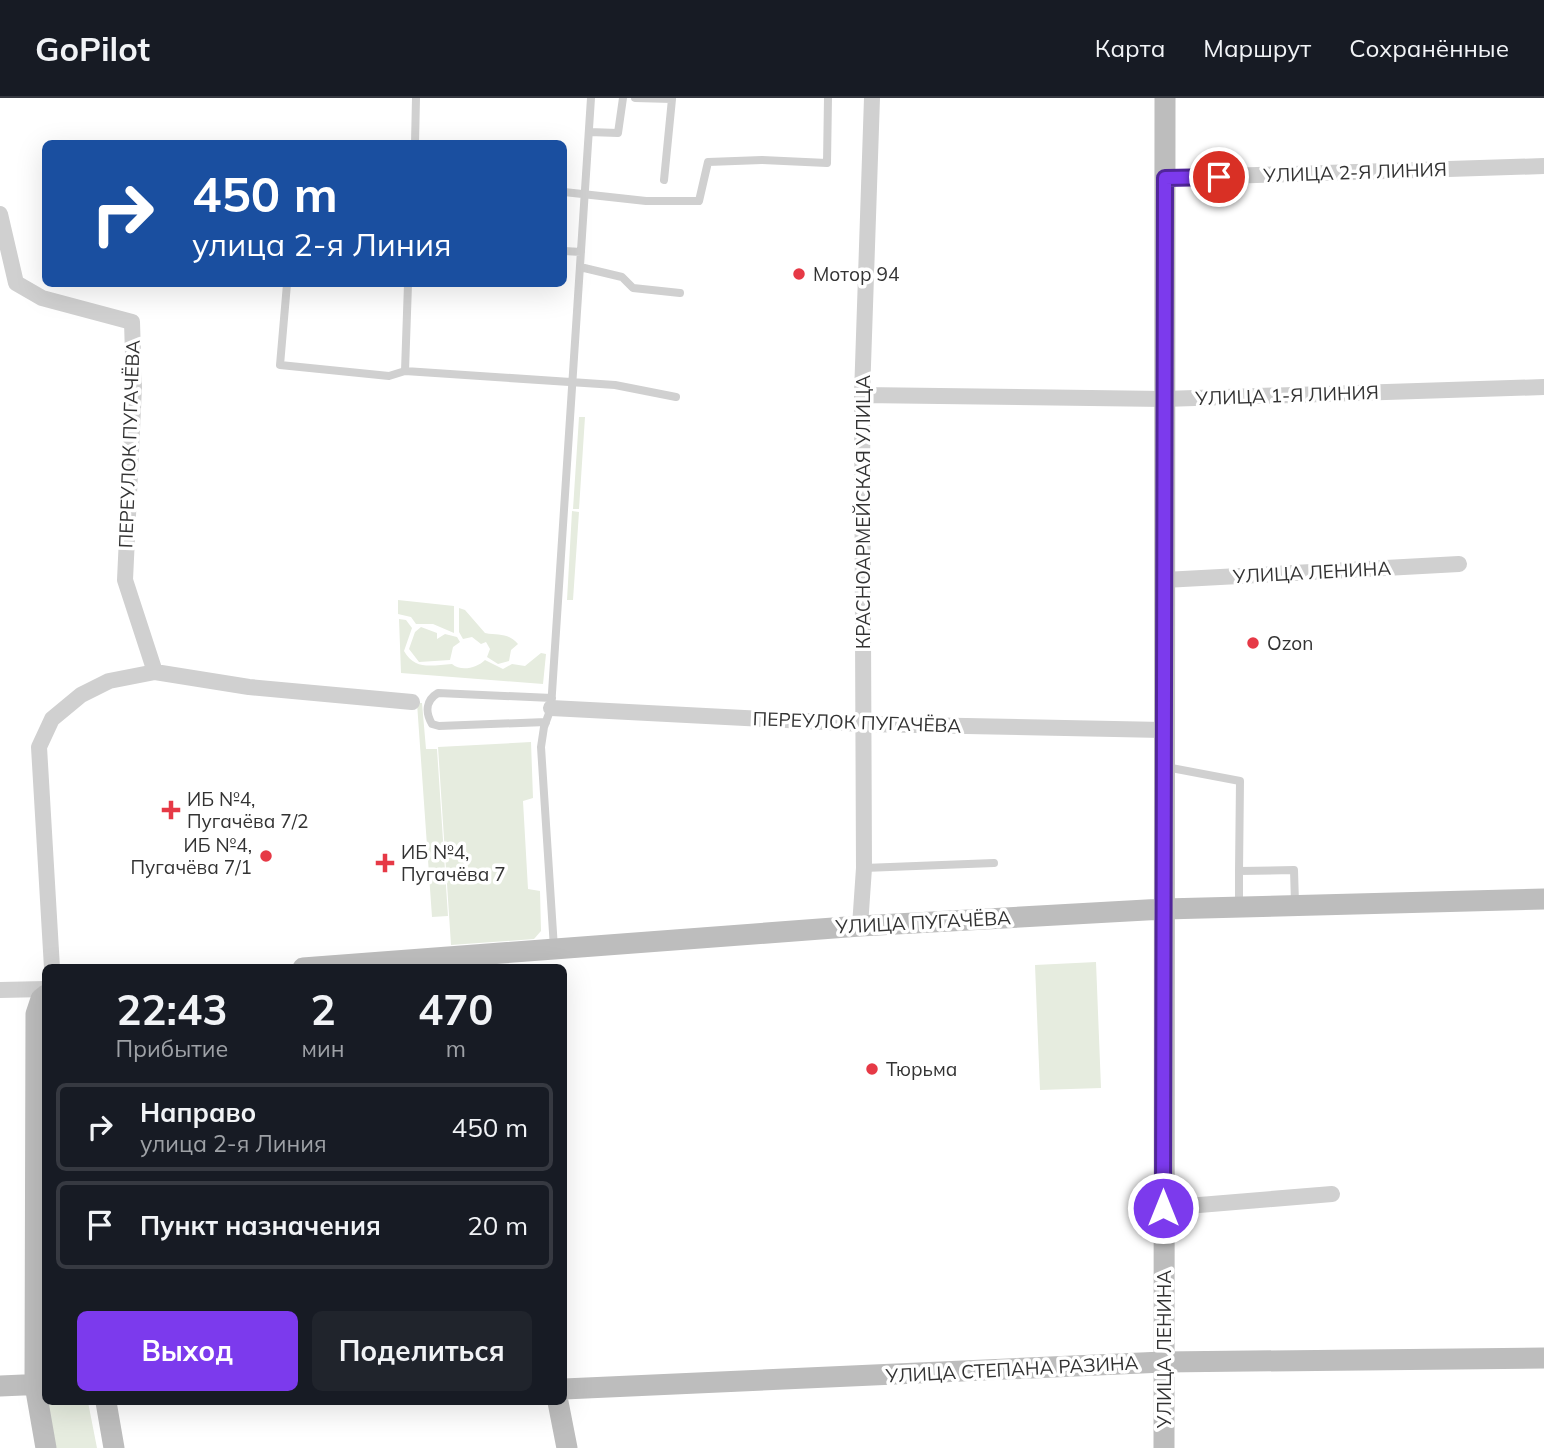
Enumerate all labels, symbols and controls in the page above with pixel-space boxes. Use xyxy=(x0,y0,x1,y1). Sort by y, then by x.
text: GoPilot xyxy=(35,28,150,69)
text: Карта xyxy=(1095,33,1165,63)
text: Маршрут xyxy=(1203,33,1311,63)
text: Сохранённые xyxy=(1349,33,1509,63)
pin xyxy=(1189,147,1249,207)
street label: УЛИЦА 2-Я ЛИНИЯ xyxy=(1262,157,1447,187)
icon: arrive xyxy=(1200,158,1238,196)
text: 450 m xyxy=(192,163,338,224)
icon: right xyxy=(77,168,168,259)
text: улица 2-я Линия xyxy=(192,224,452,264)
place label: Мотор 94 xyxy=(813,262,899,286)
marker: Мотор 94 xyxy=(791,266,807,282)
street label: ПЕРЕУЛОК ПУГАЧЁВА xyxy=(113,339,145,549)
street label: КРАСНОАРМЕЙСКАЯ УЛИЦА xyxy=(851,375,875,649)
street label: УЛИЦА 1-Я ЛИНИЯ xyxy=(1194,380,1379,410)
street label: УЛИЦА ЛЕНИНА xyxy=(1231,556,1392,588)
place label: Ozon xyxy=(1267,631,1313,655)
marker: Ozon xyxy=(1245,635,1261,651)
street label: ПЕРЕУЛОК ПУГАЧЁВА xyxy=(752,706,962,738)
place label: ИБ №4, Пугачёва 7/2 xyxy=(187,787,308,833)
marker: ИБ №4, Пугачёва 7/2 xyxy=(161,800,181,820)
place label: ИБ №4, Пугачёва 7/1 xyxy=(131,833,252,879)
place label: ИБ №4, Пугачёва 7 xyxy=(401,840,506,886)
marker: ИБ №4, Пугачёва 7/1 xyxy=(258,848,274,864)
marker: ИБ №4, Пугачёва 7 xyxy=(375,853,395,873)
street label: УЛИЦА ПУГАЧЁВА xyxy=(834,905,1011,939)
text: 22:43 xyxy=(116,983,227,1036)
text: 2 xyxy=(310,983,336,1036)
text: 470 xyxy=(418,983,494,1036)
text: Прибытие xyxy=(115,1034,228,1063)
text: мин xyxy=(302,1034,345,1063)
text: m xyxy=(446,1034,466,1063)
place label: Тюрьма xyxy=(886,1057,957,1081)
marker: Тюрьма xyxy=(864,1061,880,1077)
text: Направо xyxy=(140,1096,256,1129)
icon: right xyxy=(81,1108,119,1146)
text: 450 m xyxy=(452,1111,528,1144)
text: улица 2-я Линия xyxy=(140,1129,327,1158)
position arrow xyxy=(1126,1171,1200,1245)
icon: arrive xyxy=(81,1206,119,1244)
text: Пункт назначения xyxy=(140,1209,381,1242)
text: 20 m xyxy=(467,1209,528,1242)
street label: УЛИЦА ЛЕНИНА xyxy=(1152,1270,1176,1429)
button: Выход xyxy=(77,1311,298,1391)
button: Поделиться xyxy=(312,1311,532,1391)
street label: УЛИЦА СТЕПАНА РАЗИНА xyxy=(884,1350,1139,1388)

